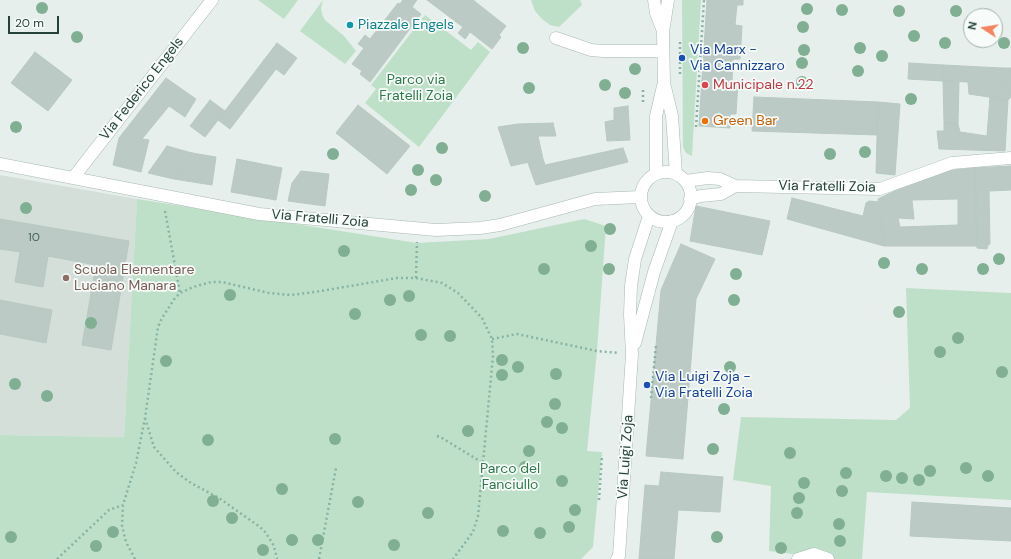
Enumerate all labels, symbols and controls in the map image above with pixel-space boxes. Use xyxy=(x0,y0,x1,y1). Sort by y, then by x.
scale bar xyxy=(10,8,61,34)
north arrow xyxy=(963,8,1003,48)
text: 20 m xyxy=(15,15,44,31)
place label: Piazzale Engels xyxy=(358,17,454,33)
marker: Piazzale Engels xyxy=(345,20,355,30)
text: N xyxy=(965,20,980,31)
street label: Via Federico Engels xyxy=(97,34,187,144)
place label: Via Marx - Via Cannizzaro xyxy=(690,42,785,74)
marker: Via Marx - Via Cannizzaro xyxy=(677,53,687,63)
park label: Parco via Fratelli Zoia xyxy=(379,72,453,104)
place label: Municipale n.22 xyxy=(713,77,814,93)
marker: Municipale n.22 xyxy=(700,80,710,90)
place label: Green Bar xyxy=(713,113,777,129)
marker: Green Bar xyxy=(700,116,710,126)
street label: Via Fratelli Zoia xyxy=(778,178,876,196)
street label: Via Fratelli Zoia xyxy=(271,206,369,232)
house number: 10 xyxy=(28,231,40,245)
place label: Scuola Elementare Luciano Manara xyxy=(74,262,194,294)
marker: Scuola Elementare Luciano Manara xyxy=(61,273,71,283)
place label: Via Luigi Zoja - Via Fratelli Zoia xyxy=(655,369,753,402)
marker: Via Luigi Zoja - Via Fratelli Zoia xyxy=(642,380,652,390)
street label: Via Luigi Zoja xyxy=(615,414,637,500)
park label: Parco del Fanciullo xyxy=(480,461,540,494)

